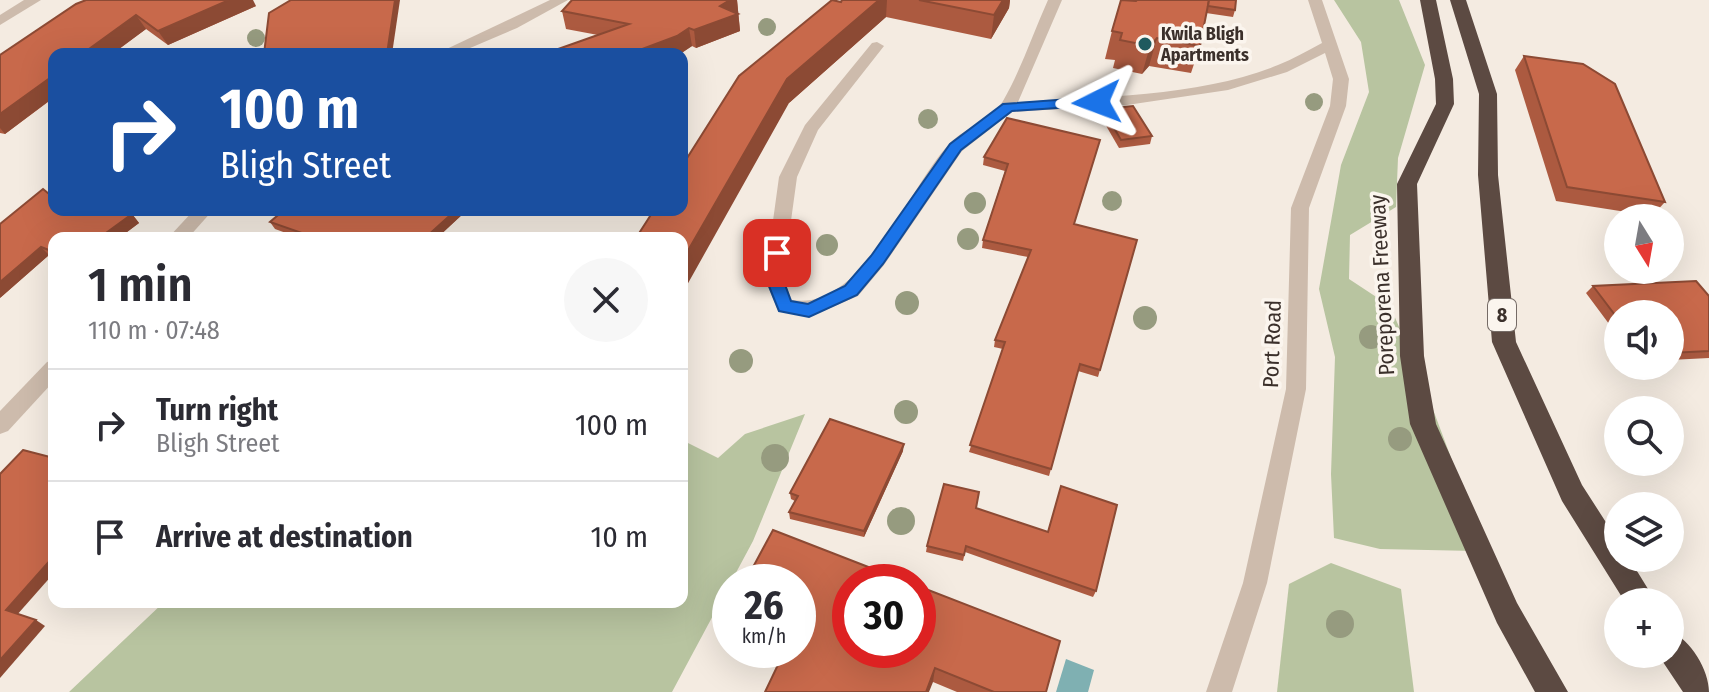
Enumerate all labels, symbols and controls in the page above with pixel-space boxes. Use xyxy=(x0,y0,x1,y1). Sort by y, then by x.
place label: Kwila Bligh Apartments xyxy=(1160,23,1249,66)
marker: Kwila Bligh Apartments xyxy=(1136,35,1154,53)
position arrow xyxy=(1055,60,1139,144)
text: 100 m xyxy=(220,76,359,143)
icon: right xyxy=(88,80,192,184)
text: Bligh Street xyxy=(220,144,391,188)
street label: Poreporena Freeway xyxy=(1364,194,1400,376)
north arrow xyxy=(1604,204,1684,284)
map controls xyxy=(1604,204,1684,668)
pin xyxy=(743,219,811,287)
icon: arrive xyxy=(755,231,799,275)
text: 1 min xyxy=(88,256,193,314)
button: close xyxy=(564,258,648,342)
road number: 8 xyxy=(1488,299,1516,331)
street label: Port Road xyxy=(1257,300,1287,388)
button: sound xyxy=(1604,300,1684,380)
text: 110 m · 07:48 xyxy=(88,315,220,346)
text: Turn right xyxy=(156,392,278,428)
button: search xyxy=(1604,396,1684,476)
icon: right xyxy=(88,403,132,447)
text: 100 m xyxy=(575,407,648,443)
text: Bligh Street xyxy=(156,428,280,459)
button: layers xyxy=(1604,492,1684,572)
icon: arrive xyxy=(88,515,132,559)
text: Arrive at destination xyxy=(156,519,413,555)
text: 10 m xyxy=(591,519,648,555)
speed limit sign: 30 xyxy=(832,564,936,668)
text: 26 xyxy=(744,582,784,630)
button: + xyxy=(1604,588,1684,668)
text: km/h xyxy=(742,624,786,648)

